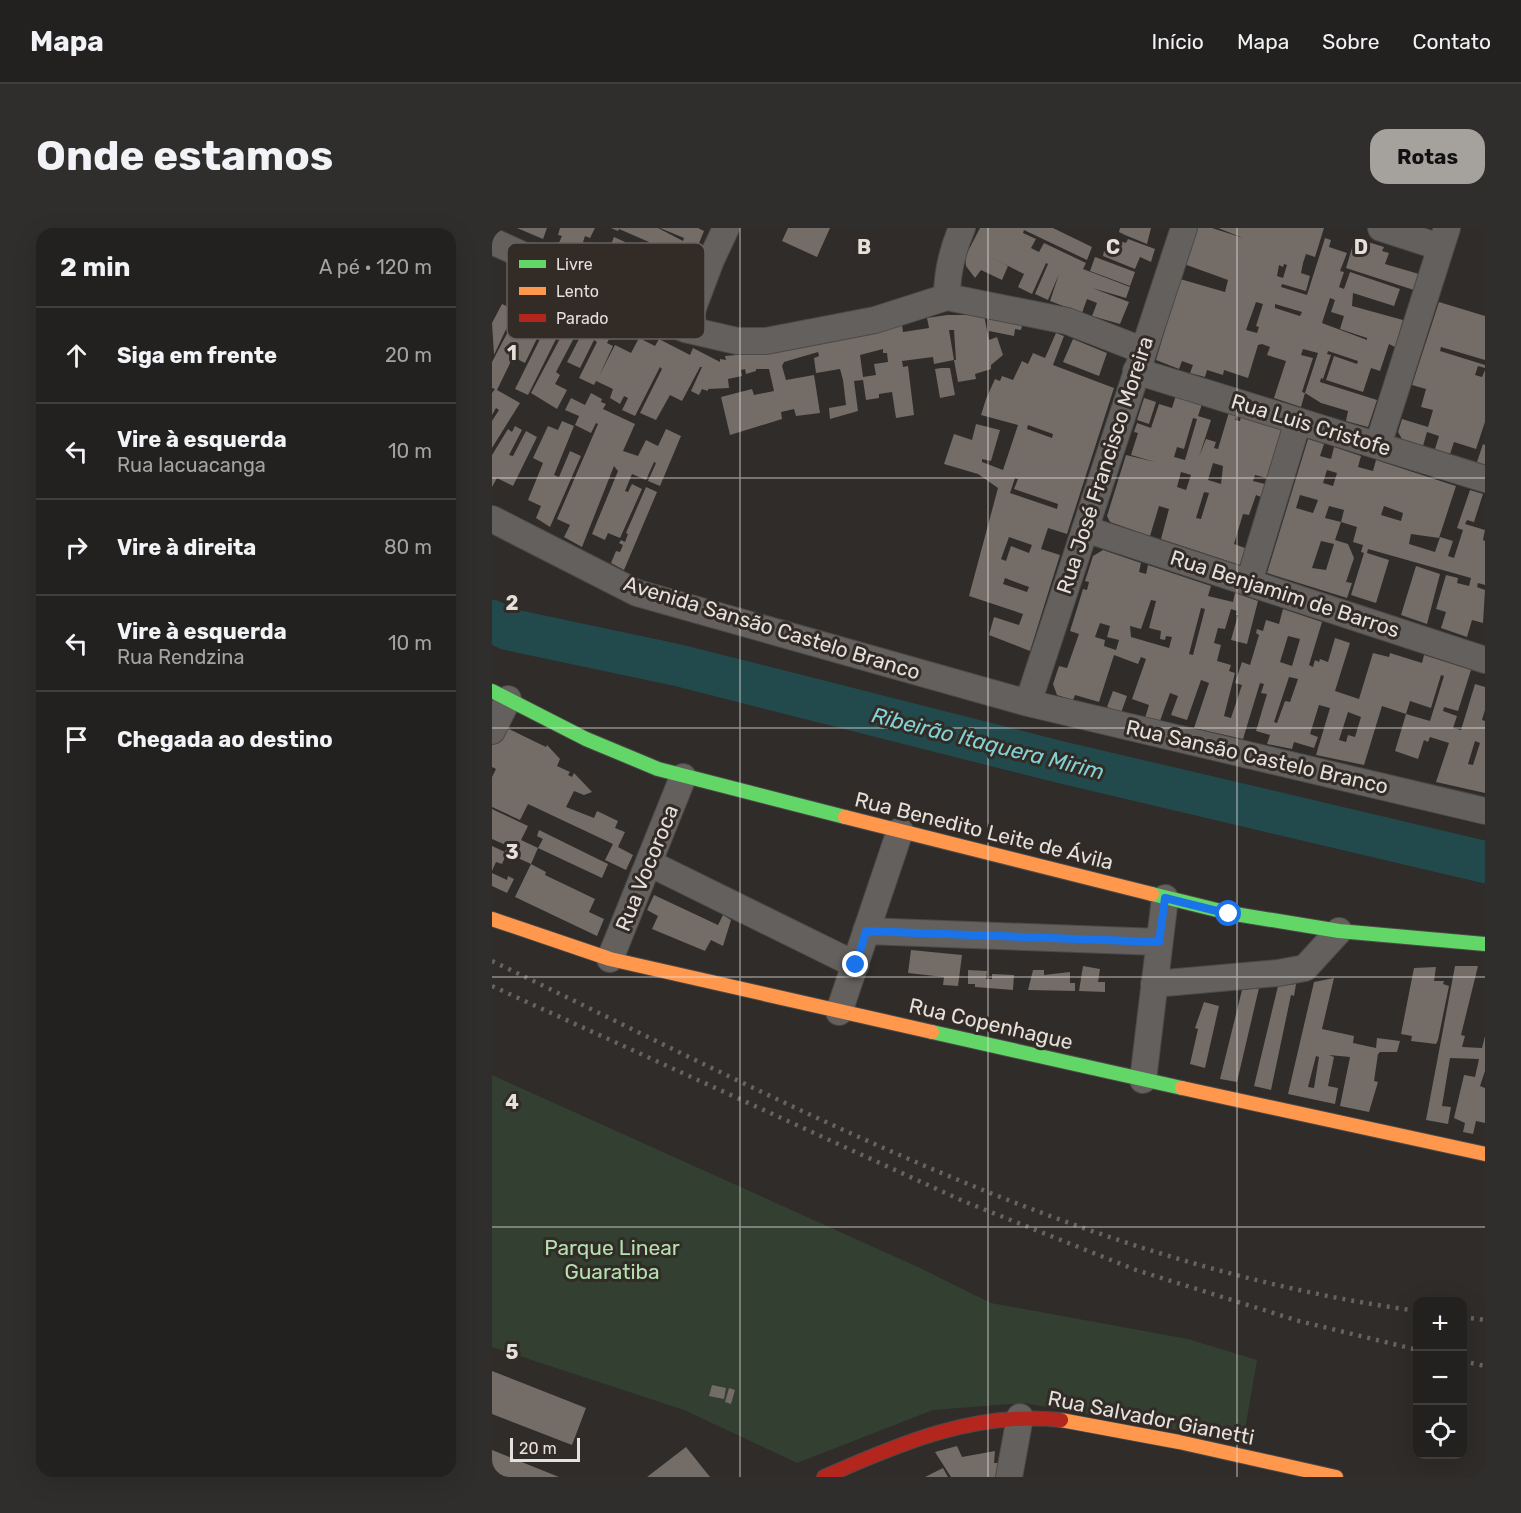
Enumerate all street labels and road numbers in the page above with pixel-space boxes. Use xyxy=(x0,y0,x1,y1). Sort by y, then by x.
street label: Rua José Francisco Moreira xyxy=(1051,333,1158,597)
street label: Rua Luis Cristofe xyxy=(1228,388,1394,461)
street label: Rua Benjamim de Barros xyxy=(1167,545,1403,642)
street label: Avenida Sansão Castelo Branco xyxy=(621,570,923,685)
street label: Rua Sansão Castelo Branco xyxy=(1124,714,1391,799)
street label: Rua Benedito Leite de Ávila xyxy=(852,786,1116,875)
street label: Rua Vocoroca xyxy=(610,801,683,935)
street label: Rua Copenhague xyxy=(907,992,1076,1055)
street label: Rua Salvador Gianetti xyxy=(1046,1385,1256,1450)

